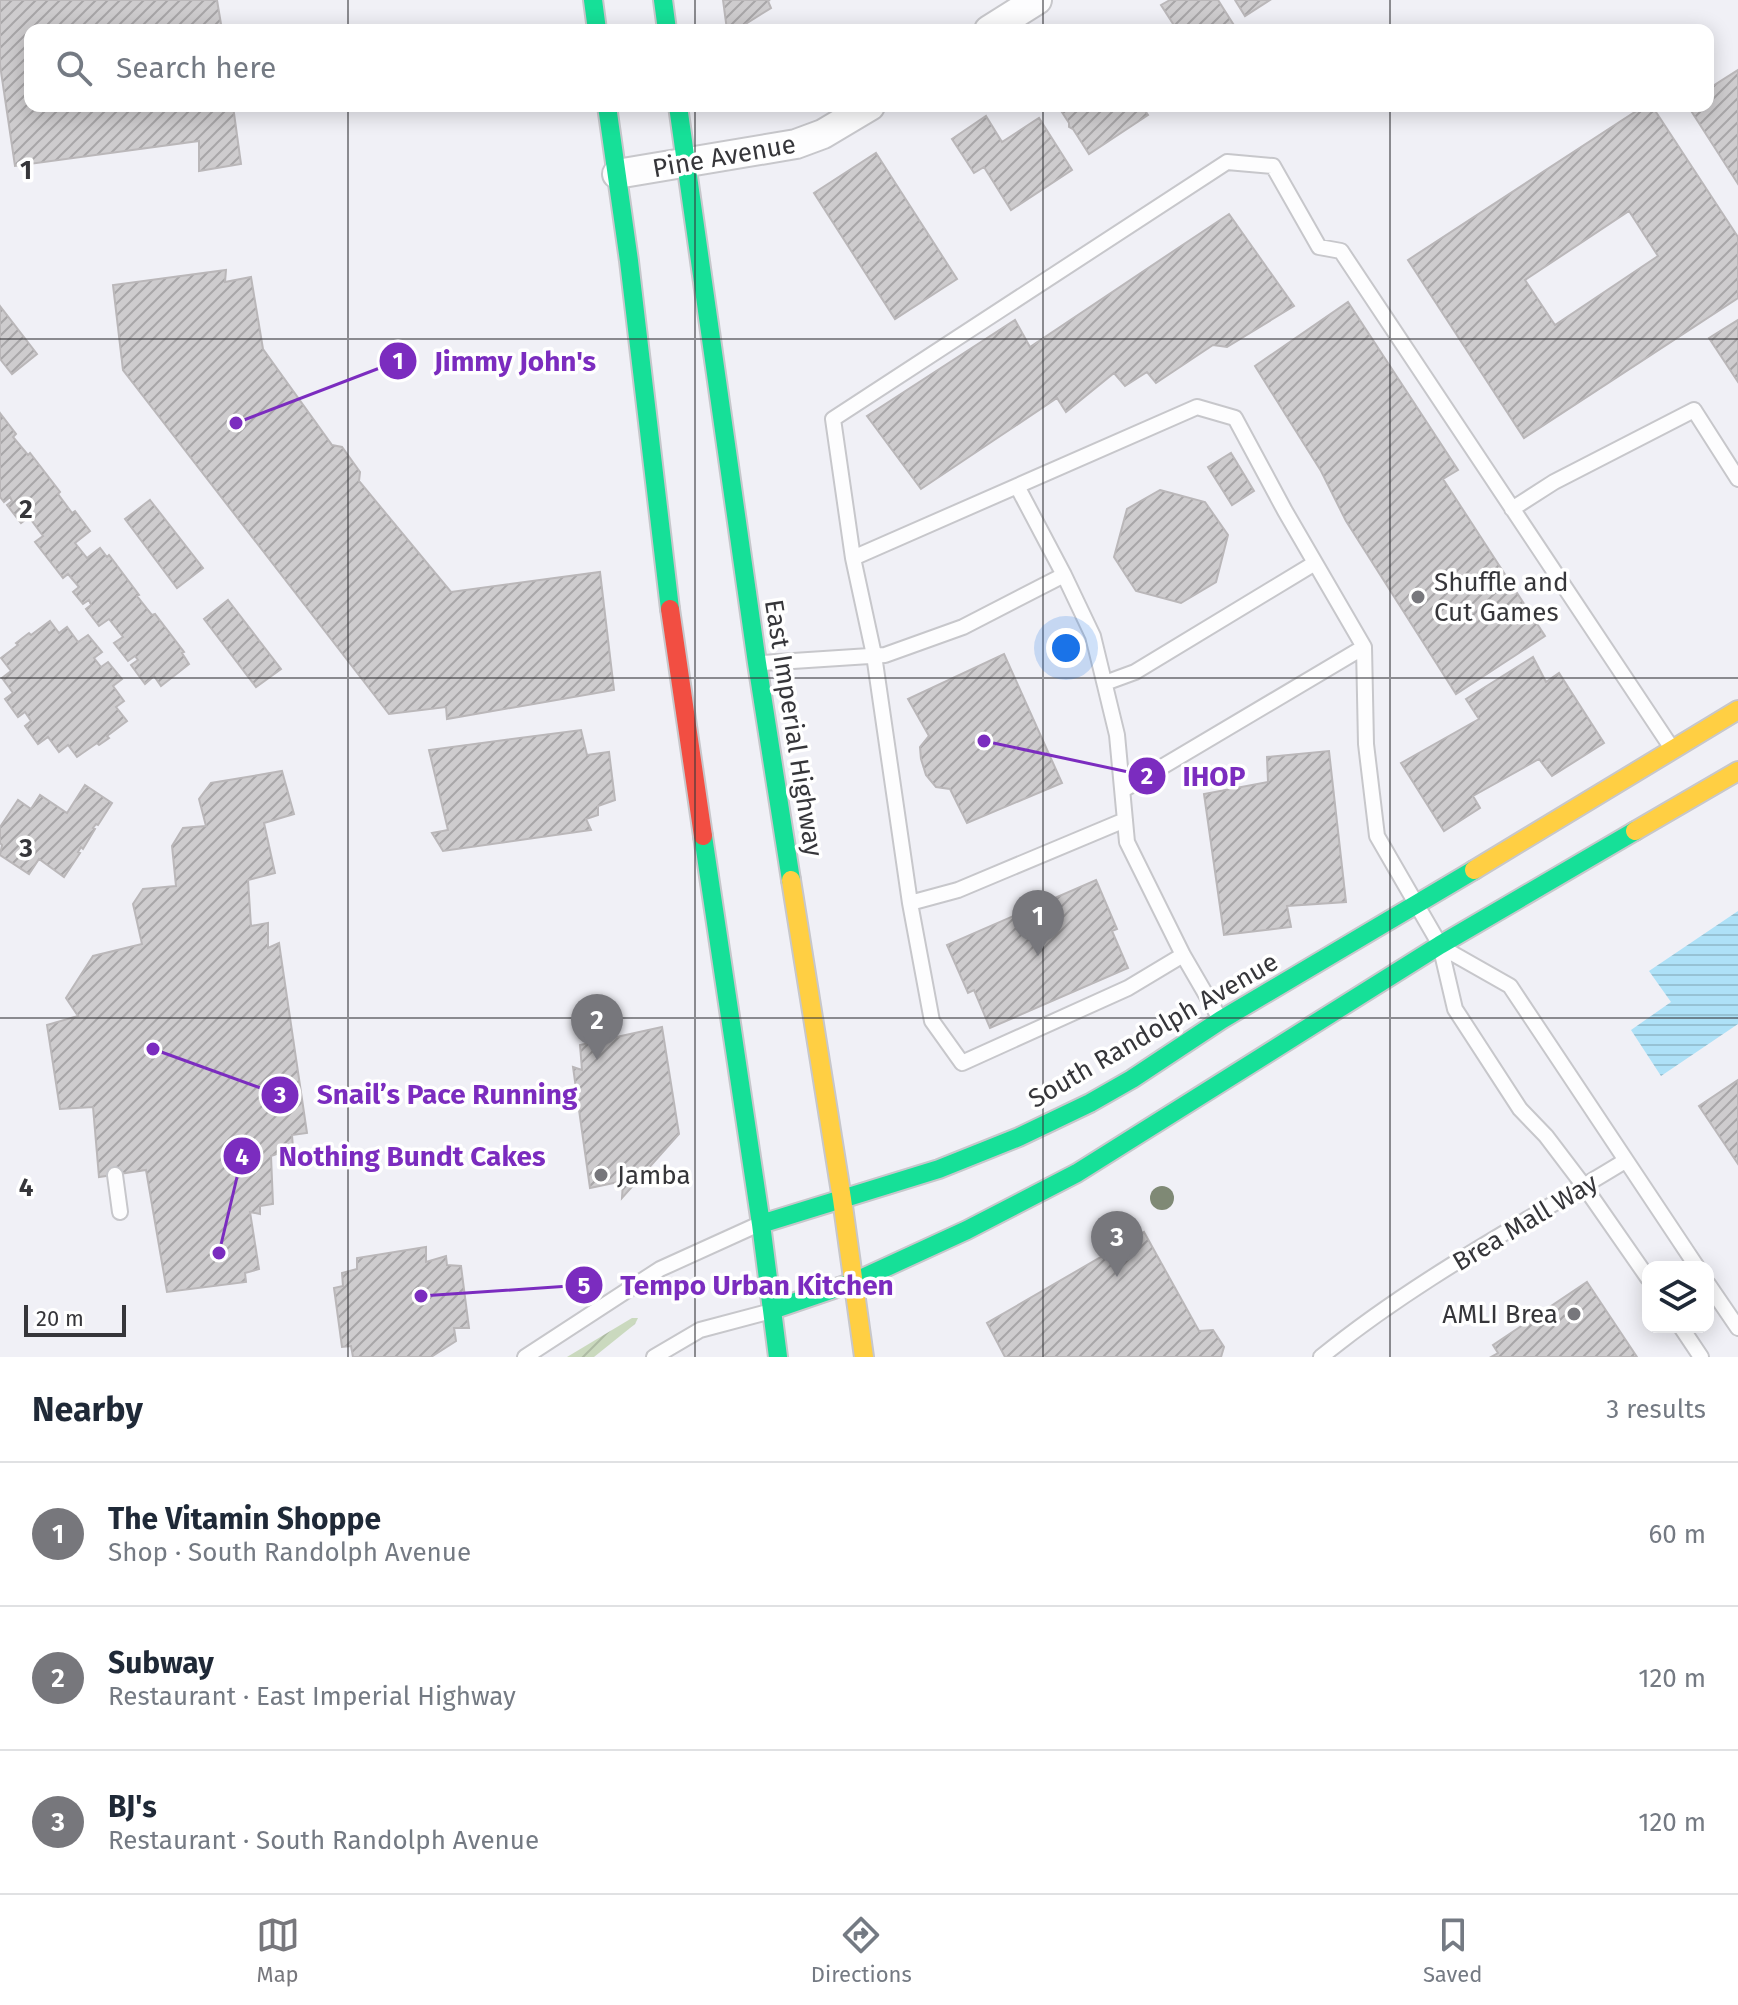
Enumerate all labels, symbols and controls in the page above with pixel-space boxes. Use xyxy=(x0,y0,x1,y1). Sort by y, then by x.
search box xyxy=(24,24,1714,112)
icon: search xyxy=(52,46,96,90)
text: Search here xyxy=(116,50,276,86)
street label: Pine Avenue xyxy=(650,129,798,184)
text: 1 xyxy=(20,155,32,186)
callout: Jimmy John's xyxy=(378,335,612,387)
text: Jimmy John's xyxy=(433,345,596,378)
text: 1 xyxy=(392,347,404,375)
text: 2 xyxy=(19,494,33,525)
place label: Shuffle and Cut Games xyxy=(1434,567,1569,628)
marker: Shuffle and Cut Games xyxy=(1409,588,1427,606)
street label: East Imperial Highway xyxy=(758,597,829,859)
your location xyxy=(1046,628,1086,668)
callout: IHOP xyxy=(1127,750,1262,802)
text: IHOP xyxy=(1182,760,1246,793)
text: 2 xyxy=(1141,762,1153,790)
text: 3 xyxy=(18,833,33,864)
pin: 1 xyxy=(1012,890,1064,956)
street label: South Randolph Avenue xyxy=(1023,946,1284,1115)
pin: 2 xyxy=(571,994,623,1060)
callout: Snail’s Pace Running xyxy=(260,1069,593,1121)
text: Snail’s Pace Running xyxy=(317,1078,578,1111)
text: 3 xyxy=(273,1081,286,1109)
callout: Nothing Bundt Cakes xyxy=(222,1130,561,1182)
text: Nothing Bundt Cakes xyxy=(279,1140,545,1173)
text: 4 xyxy=(235,1143,249,1171)
place label: Jamba xyxy=(617,1160,691,1191)
marker: Jamba xyxy=(592,1166,610,1184)
street label: Brea Mall Way xyxy=(1447,1167,1603,1278)
text: 4 xyxy=(19,1172,34,1203)
pin: 3 xyxy=(1091,1211,1143,1277)
callout: Tempo Urban Kitchen xyxy=(564,1259,910,1311)
map controls xyxy=(1642,1261,1714,1333)
button: layers xyxy=(1642,1261,1714,1333)
text: Tempo Urban Kitchen xyxy=(620,1269,894,1302)
text: 5 xyxy=(578,1272,591,1300)
place label: AMLI Brea xyxy=(1442,1299,1558,1330)
scale bar xyxy=(24,1301,126,1337)
text: 20 m xyxy=(36,1305,84,1332)
marker: AMLI Brea xyxy=(1565,1305,1583,1323)
text: Nearby xyxy=(32,1389,143,1430)
text: 3 results xyxy=(1606,1394,1706,1425)
text: The Vitamin Shoppe xyxy=(108,1501,381,1537)
text: 1 xyxy=(52,1519,64,1550)
text: 60 m xyxy=(1648,1519,1706,1550)
text: Shop · South Randolph Avenue xyxy=(108,1537,471,1568)
text: Subway xyxy=(108,1645,214,1681)
text: 2 xyxy=(51,1663,65,1694)
text: 120 m xyxy=(1638,1663,1706,1694)
text: Restaurant · East Imperial Highway xyxy=(108,1681,516,1712)
text: BJ's xyxy=(108,1789,157,1825)
text: 3 xyxy=(51,1807,65,1838)
text: 120 m xyxy=(1638,1807,1706,1838)
text: Restaurant · South Randolph Avenue xyxy=(108,1825,539,1856)
tab: Map xyxy=(256,1913,300,1988)
tab: Directions xyxy=(811,1913,912,1988)
tab: Saved xyxy=(1423,1913,1482,1988)

